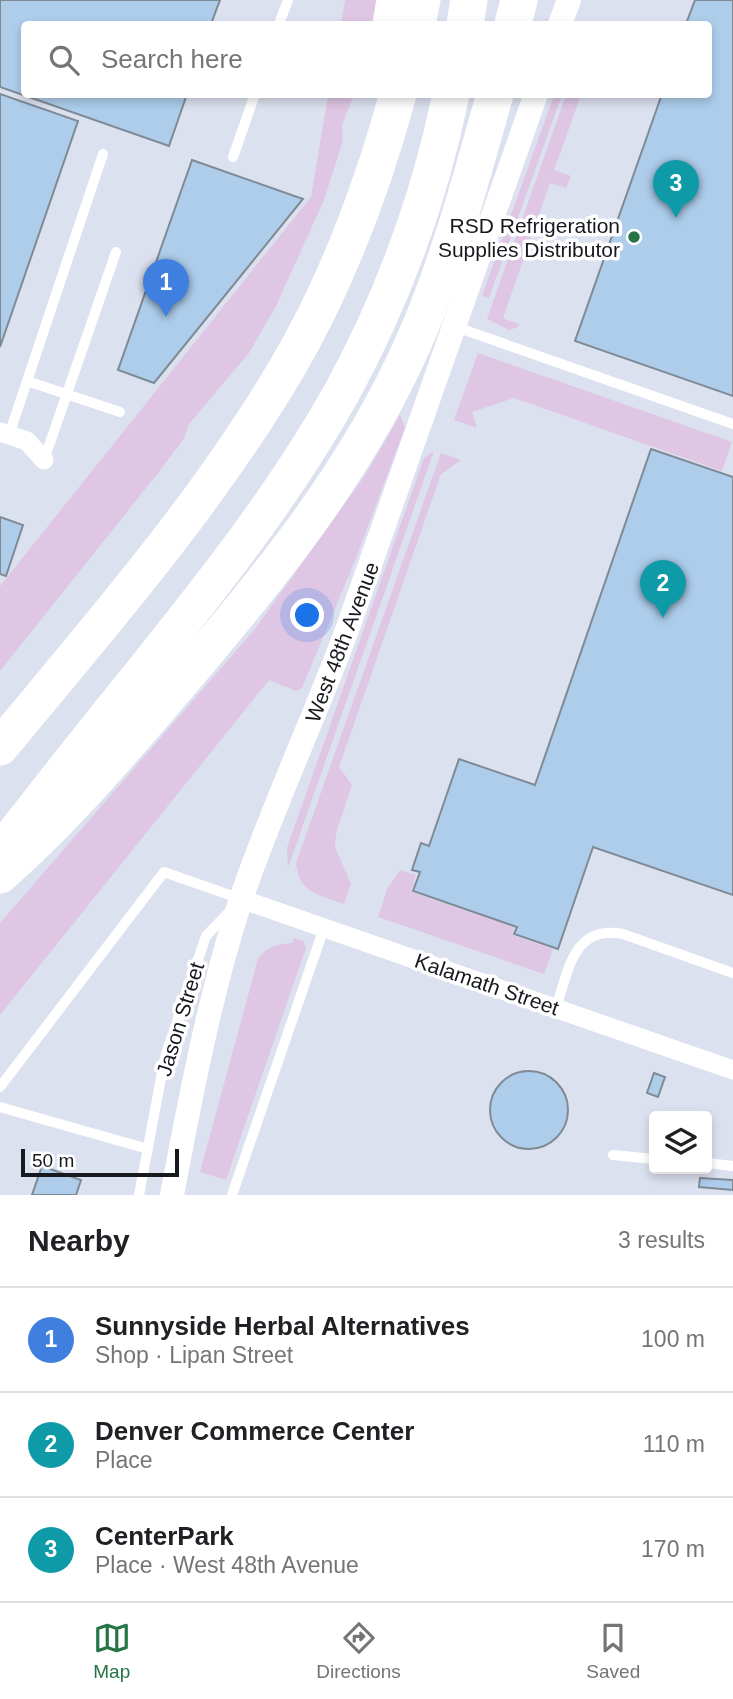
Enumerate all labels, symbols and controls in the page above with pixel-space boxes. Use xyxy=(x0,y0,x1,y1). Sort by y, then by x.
search box xyxy=(21,21,712,98)
icon: search xyxy=(45,41,83,79)
text: Search here xyxy=(101,44,243,74)
pin: 3 xyxy=(653,160,699,218)
place label: RSD Refrigeration Supplies Distributor xyxy=(438,214,620,261)
marker: RSD Refrigeration Supplies Distributor xyxy=(626,229,642,245)
pin: 1 xyxy=(143,259,189,317)
street label: West 48th Avenue xyxy=(301,559,383,725)
pin: 2 xyxy=(640,560,686,618)
your location xyxy=(290,598,324,632)
street label: Kalamath Street xyxy=(412,949,562,1019)
street label: Jason Street xyxy=(152,959,208,1079)
map controls xyxy=(649,1111,712,1174)
button: layers xyxy=(649,1111,712,1174)
scale bar xyxy=(21,1146,178,1178)
text: 50 m xyxy=(32,1150,74,1171)
text: Nearby xyxy=(28,1224,130,1257)
text: 3 results xyxy=(618,1227,705,1253)
text: Sunnyside Herbal Alternatives xyxy=(95,1311,470,1341)
text: 1 xyxy=(45,1326,57,1352)
text: 100 m xyxy=(641,1326,705,1352)
text: Shop · Lipan Street xyxy=(95,1342,293,1368)
text: Denver Commerce Center xyxy=(95,1416,414,1446)
text: 2 xyxy=(45,1431,57,1457)
text: 110 m xyxy=(643,1431,705,1457)
text: Place xyxy=(95,1447,153,1473)
text: CenterPark xyxy=(95,1521,234,1551)
text: 3 xyxy=(45,1536,57,1562)
text: 170 m xyxy=(641,1536,705,1562)
text: Place · West 48th Avenue xyxy=(95,1552,359,1578)
tab: Map xyxy=(93,1619,131,1683)
tab: Directions xyxy=(316,1619,401,1683)
tab: Saved xyxy=(586,1619,640,1683)

